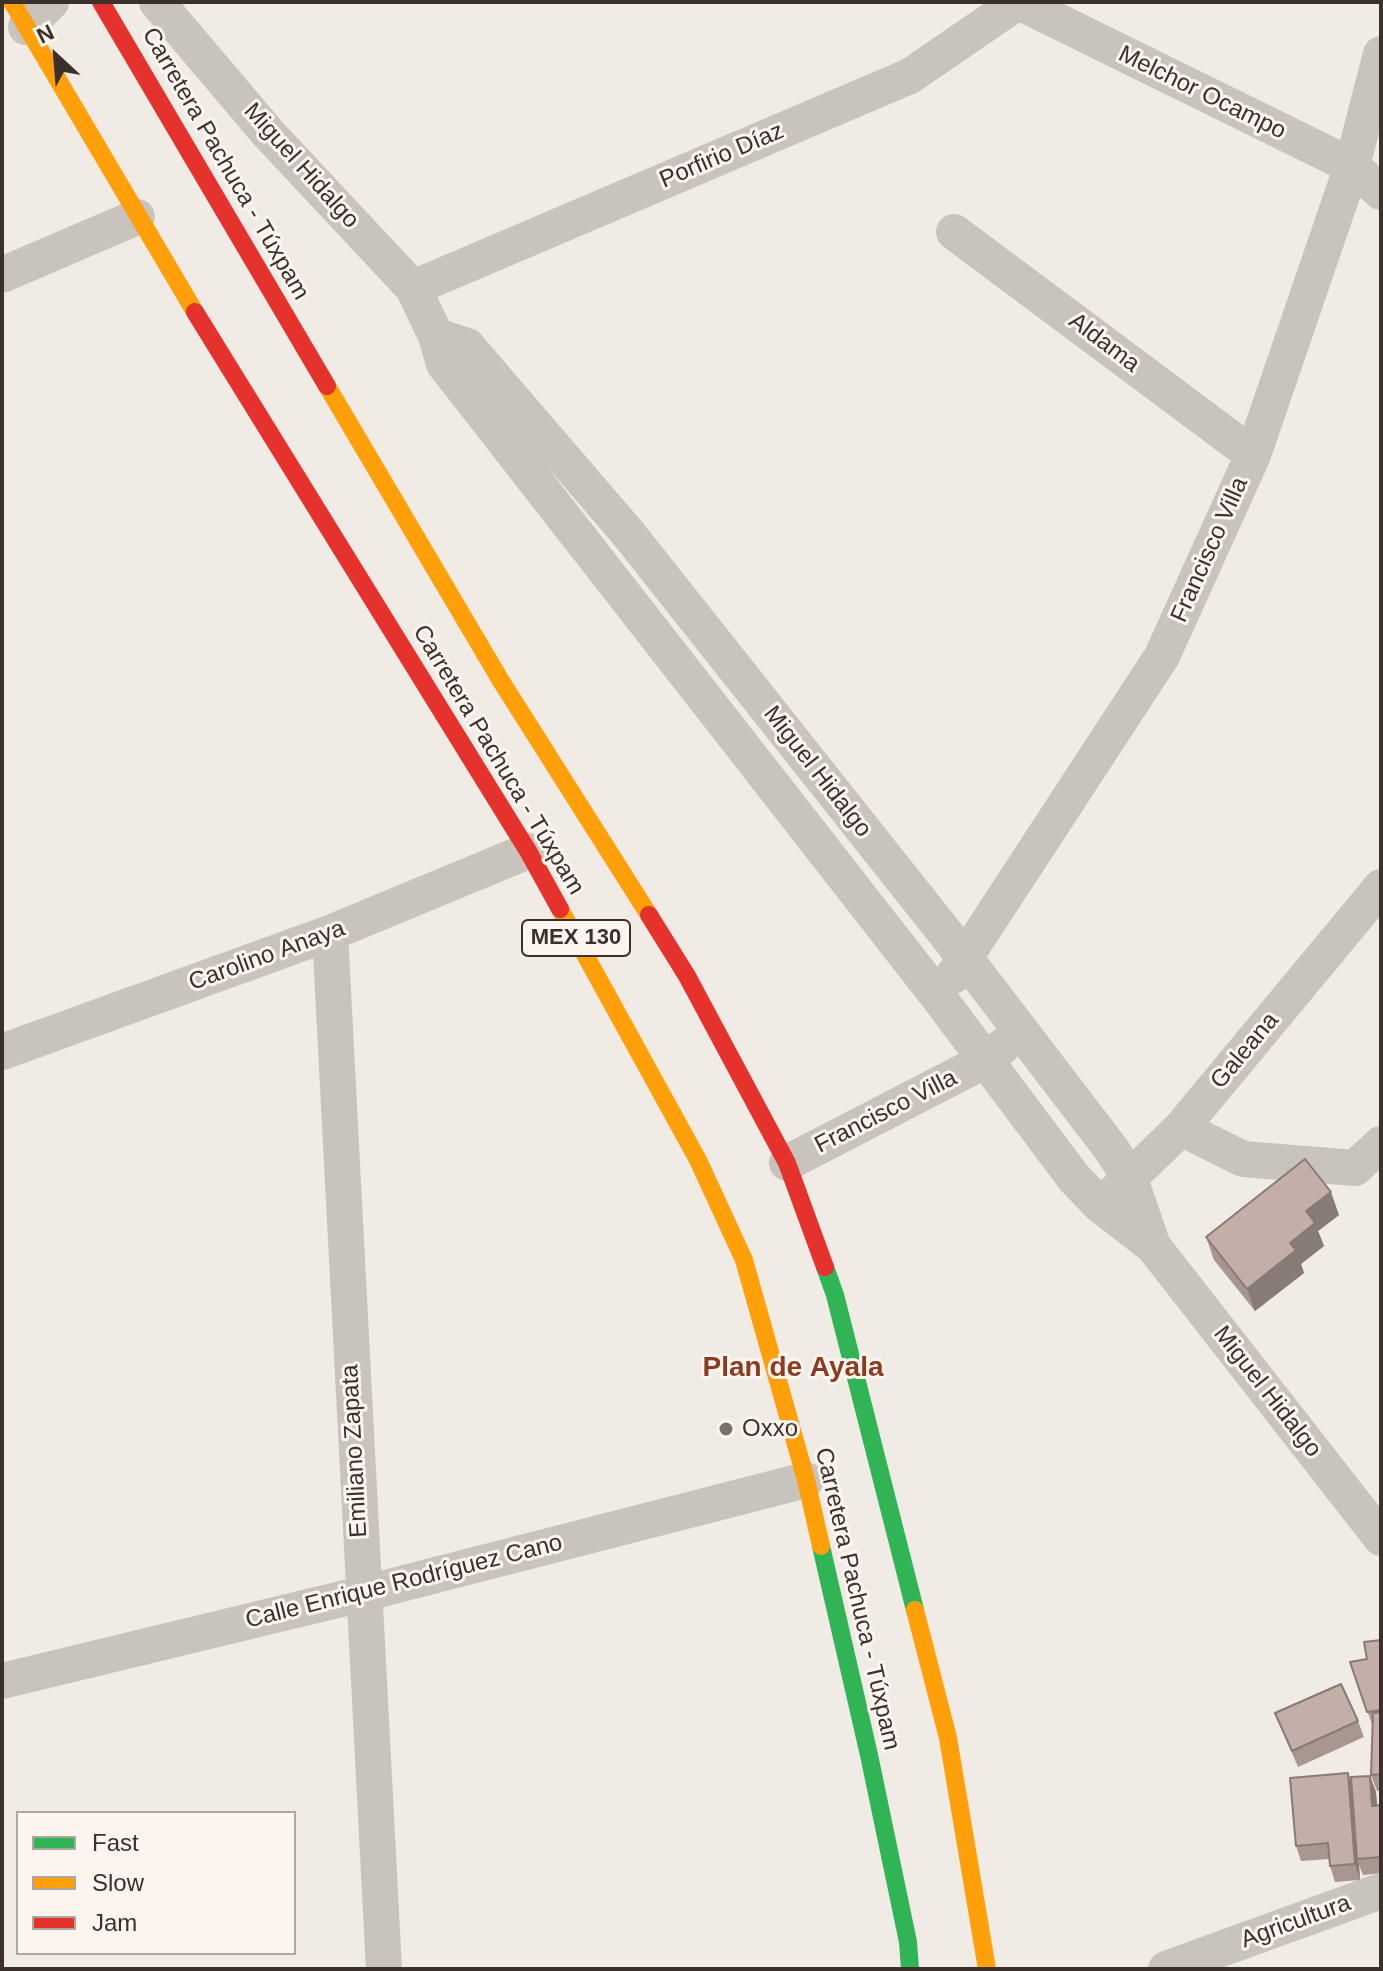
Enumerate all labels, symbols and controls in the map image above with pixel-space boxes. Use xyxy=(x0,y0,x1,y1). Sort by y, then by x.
north arrow xyxy=(16,16,96,96)
text: N xyxy=(33,19,58,49)
street label: Carretera Pachuca - Túxpam xyxy=(135,23,315,305)
street label: Melchor Ocampo xyxy=(1114,40,1290,146)
street label: Miguel Hidalgo xyxy=(237,97,365,235)
street label: Porfirio Díaz xyxy=(656,117,788,195)
street label: Aldama xyxy=(1063,307,1145,379)
street label: Francisco Villa xyxy=(1165,473,1255,627)
street label: Carretera Pachuca - Túxpam xyxy=(406,620,590,900)
street label: Miguel Hidalgo xyxy=(757,701,877,843)
street label: Carolino Anaya xyxy=(185,914,349,998)
road number: MEX 130 xyxy=(522,920,630,956)
street label: Galeana xyxy=(1205,1007,1285,1095)
street label: Francisco Villa xyxy=(810,1064,962,1160)
street label: Miguel Hidalgo xyxy=(1207,1321,1327,1463)
district label: Plan de Ayala xyxy=(702,1351,884,1385)
street label: Emiliano Zapata xyxy=(336,1364,374,1538)
place label: Oxxo xyxy=(742,1415,798,1443)
marker: Oxxo xyxy=(717,1420,735,1438)
street label: Carretera Pachuca - Túxpam xyxy=(808,1445,906,1753)
street label: Calle Enrique Rodríguez Cano xyxy=(243,1529,565,1635)
legend xyxy=(16,1811,296,1955)
text: Fast xyxy=(92,1829,139,1856)
text: Slow xyxy=(92,1869,144,1896)
street label: Agricultura xyxy=(1237,1889,1355,1955)
text: Jam xyxy=(92,1909,137,1936)

